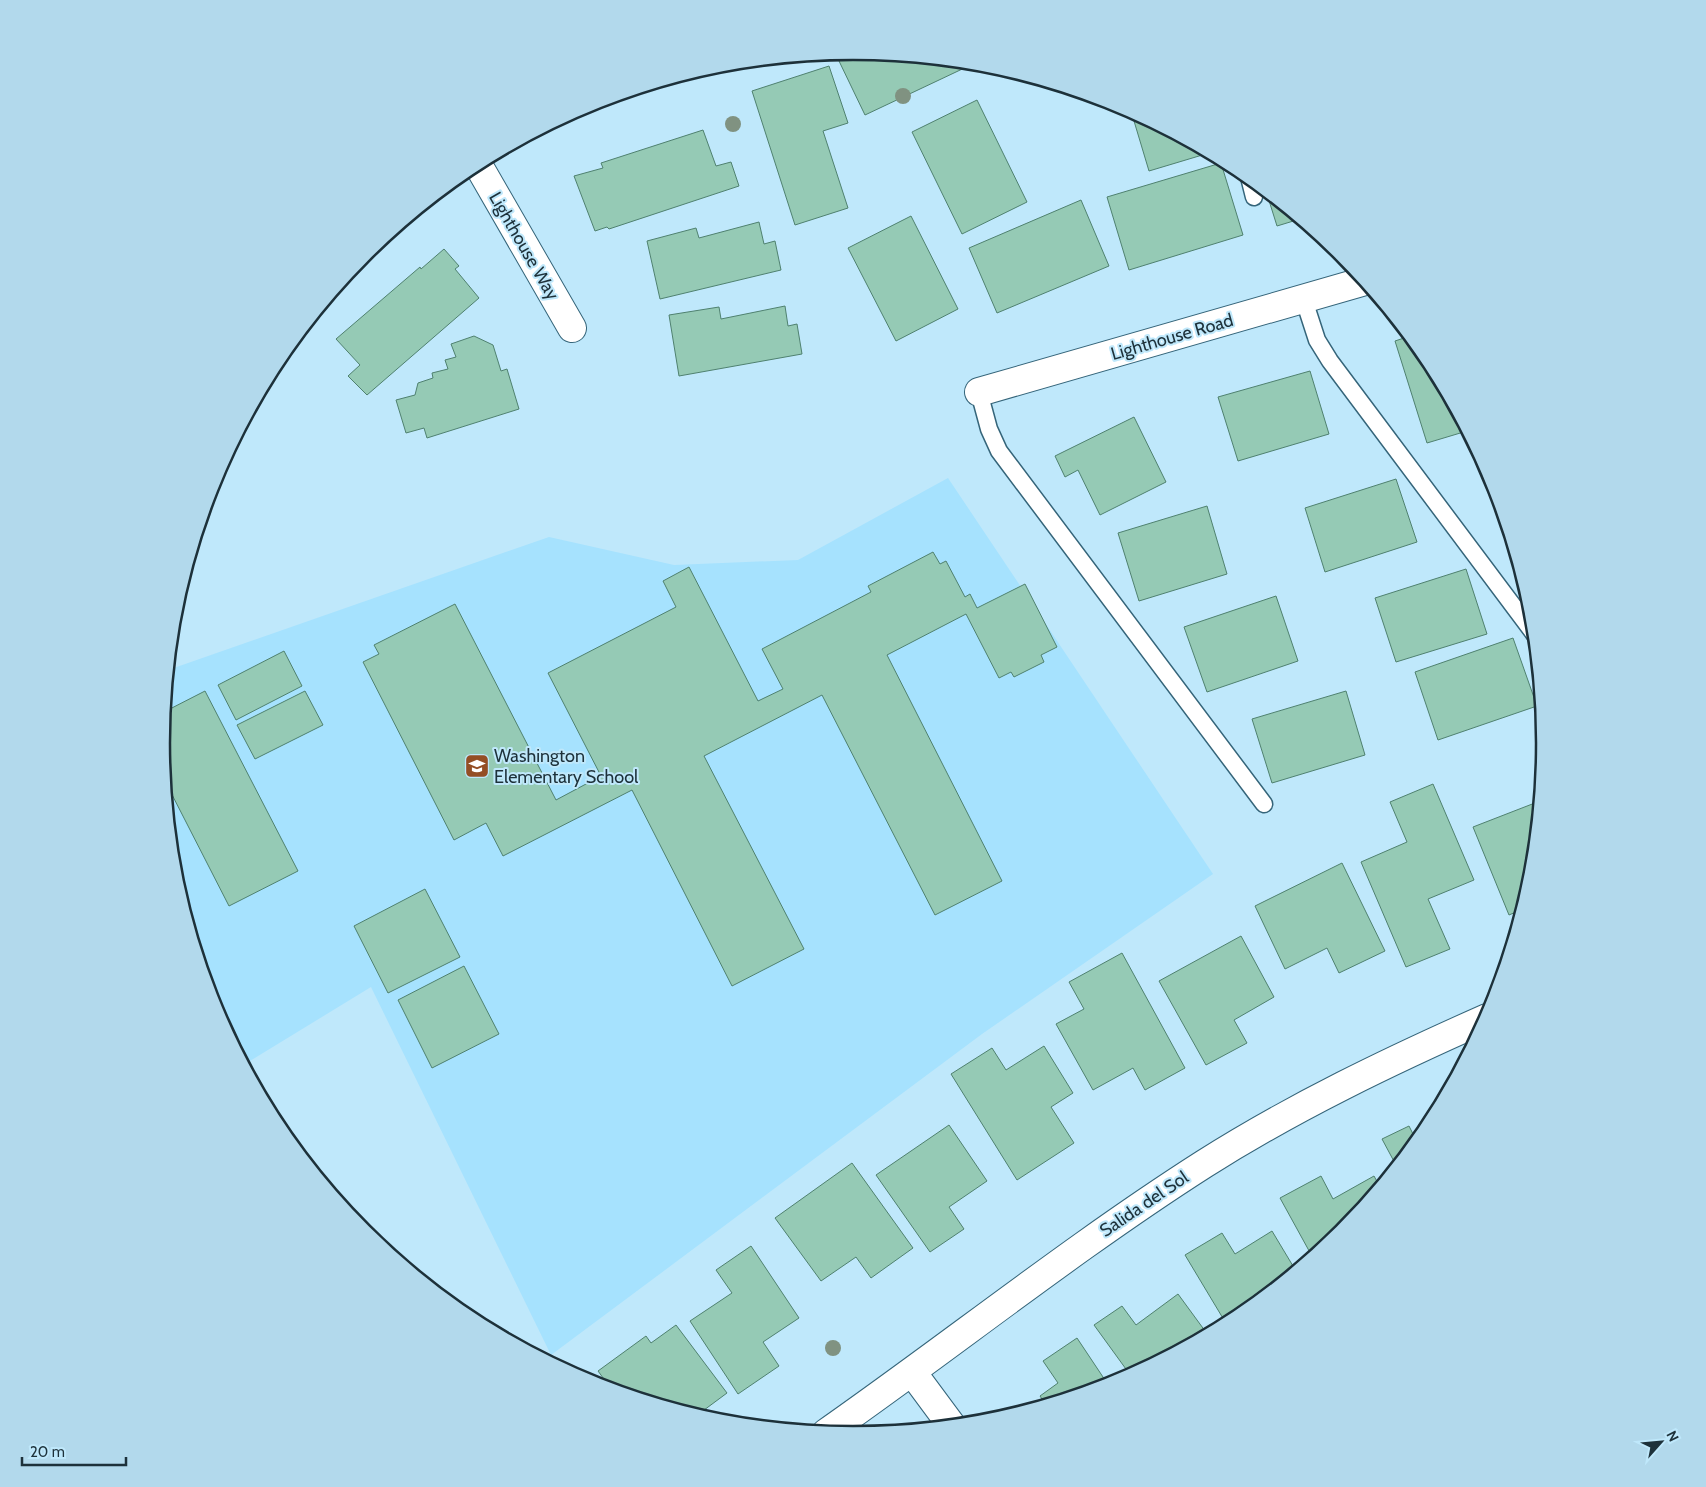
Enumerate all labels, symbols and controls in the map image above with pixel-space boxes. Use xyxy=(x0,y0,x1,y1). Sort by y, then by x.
street label: Lighthouse Way xyxy=(484,188,564,304)
street label: Lighthouse Road xyxy=(1108,309,1236,365)
place label: Washington Elementary School xyxy=(494,745,639,788)
school or university icon: Washington Elementary School xyxy=(464,753,490,779)
street label: Salida del Sol xyxy=(1096,1166,1193,1242)
north arrow xyxy=(1636,1417,1686,1467)
text: N xyxy=(1662,1428,1683,1445)
scale bar xyxy=(22,1434,126,1466)
text: 20 m xyxy=(30,1443,65,1461)

